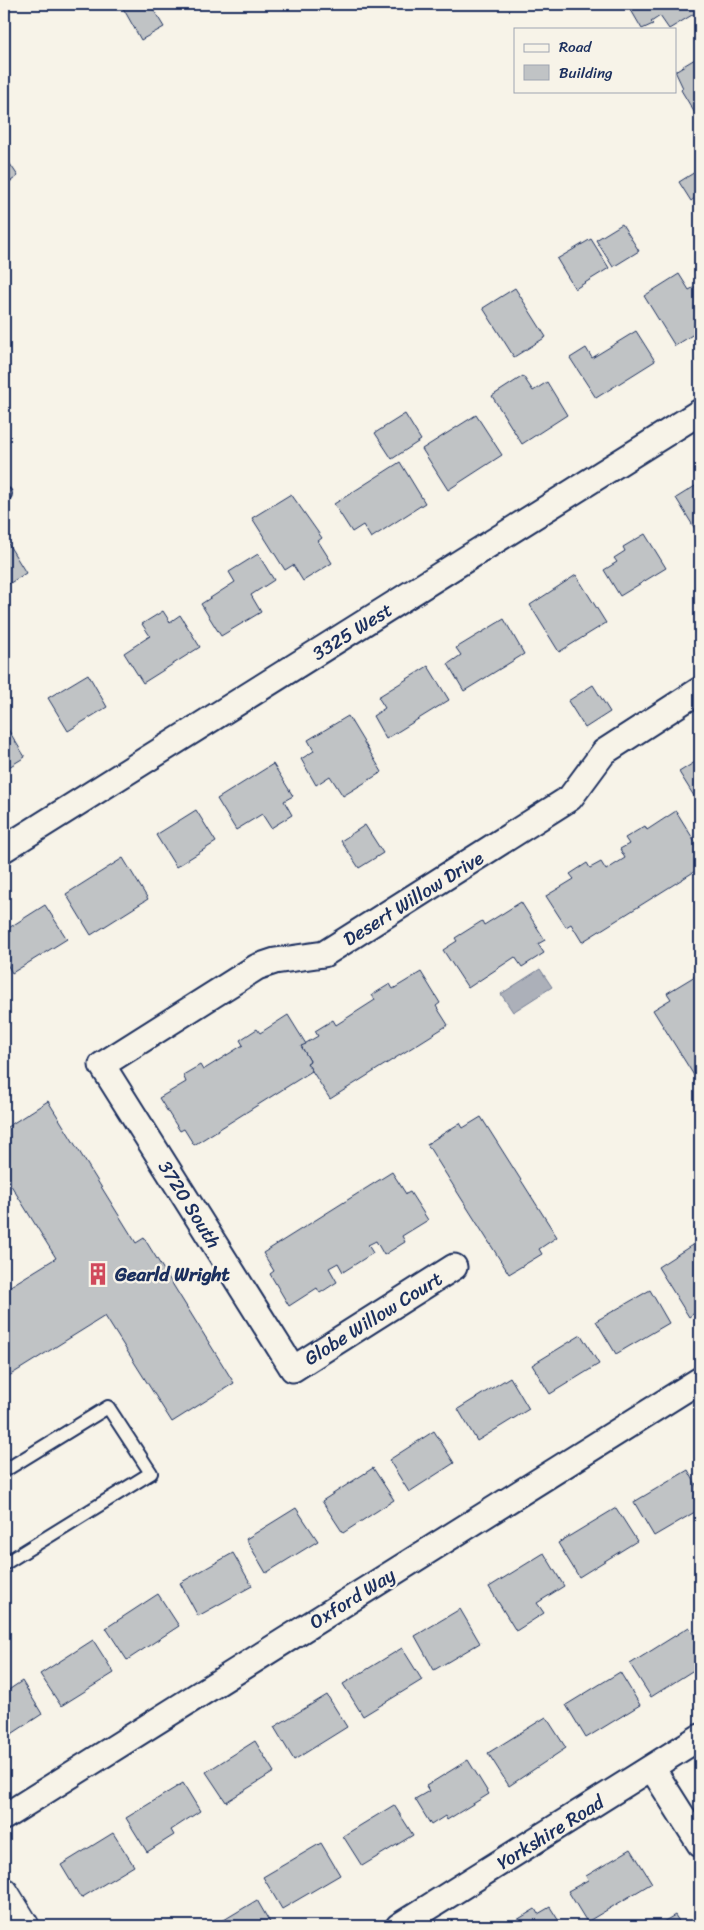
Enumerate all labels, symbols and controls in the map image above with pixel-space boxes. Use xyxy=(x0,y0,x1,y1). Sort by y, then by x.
legend xyxy=(514,28,676,92)
text: Road xyxy=(559,34,592,60)
text: Building xyxy=(559,60,613,86)
street label: 3325 West xyxy=(305,594,399,669)
street label: Desert Willow Drive xyxy=(336,842,490,955)
street label: 3720 South xyxy=(149,1153,230,1255)
place label: Gearld Wright xyxy=(114,1258,231,1291)
building icon: Gearld Wright xyxy=(85,1261,111,1287)
street label: Globe Willow Court xyxy=(297,1263,449,1374)
street label: Oxford Way xyxy=(303,1559,402,1638)
street label: Yorkshire Road xyxy=(490,1785,612,1879)

